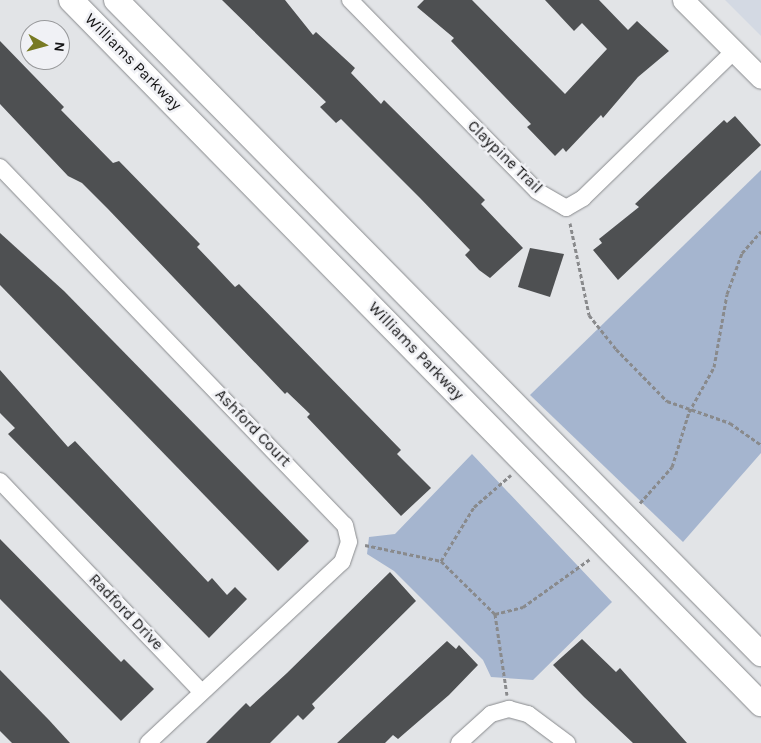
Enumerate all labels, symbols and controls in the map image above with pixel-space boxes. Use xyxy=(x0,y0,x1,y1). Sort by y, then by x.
street label: Williams Parkway xyxy=(81,10,185,114)
north arrow xyxy=(20,20,70,70)
text: N xyxy=(50,41,68,53)
street label: Claypine Trail xyxy=(463,116,547,198)
street label: Williams Parkway xyxy=(364,298,468,404)
street label: Ashford Court xyxy=(211,385,295,471)
street label: Radford Drive xyxy=(85,570,167,654)

